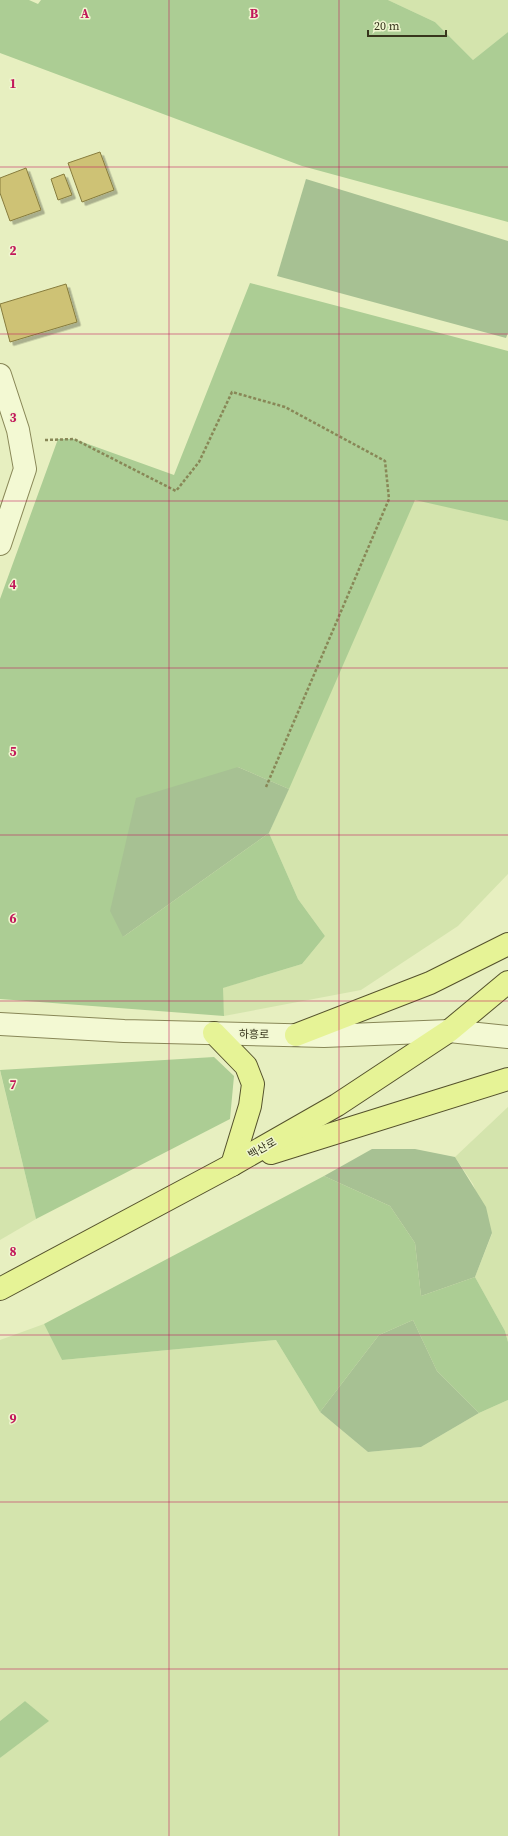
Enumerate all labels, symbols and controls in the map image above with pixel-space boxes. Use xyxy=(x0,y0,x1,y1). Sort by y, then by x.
text: A xyxy=(81,5,90,22)
text: B xyxy=(250,5,259,22)
scale bar xyxy=(368,12,446,38)
text: 20 m xyxy=(374,18,400,34)
text: 1 xyxy=(9,75,17,92)
text: 2 xyxy=(9,242,17,259)
text: 3 xyxy=(9,409,17,426)
text: 4 xyxy=(9,576,17,593)
text: 5 xyxy=(9,743,17,760)
text: 6 xyxy=(9,910,17,927)
street label: 하흥로 xyxy=(239,1027,269,1042)
text: 7 xyxy=(9,1076,17,1093)
street label: 백산로 xyxy=(245,1134,279,1163)
text: 8 xyxy=(9,1243,17,1260)
text: 9 xyxy=(9,1410,17,1427)

